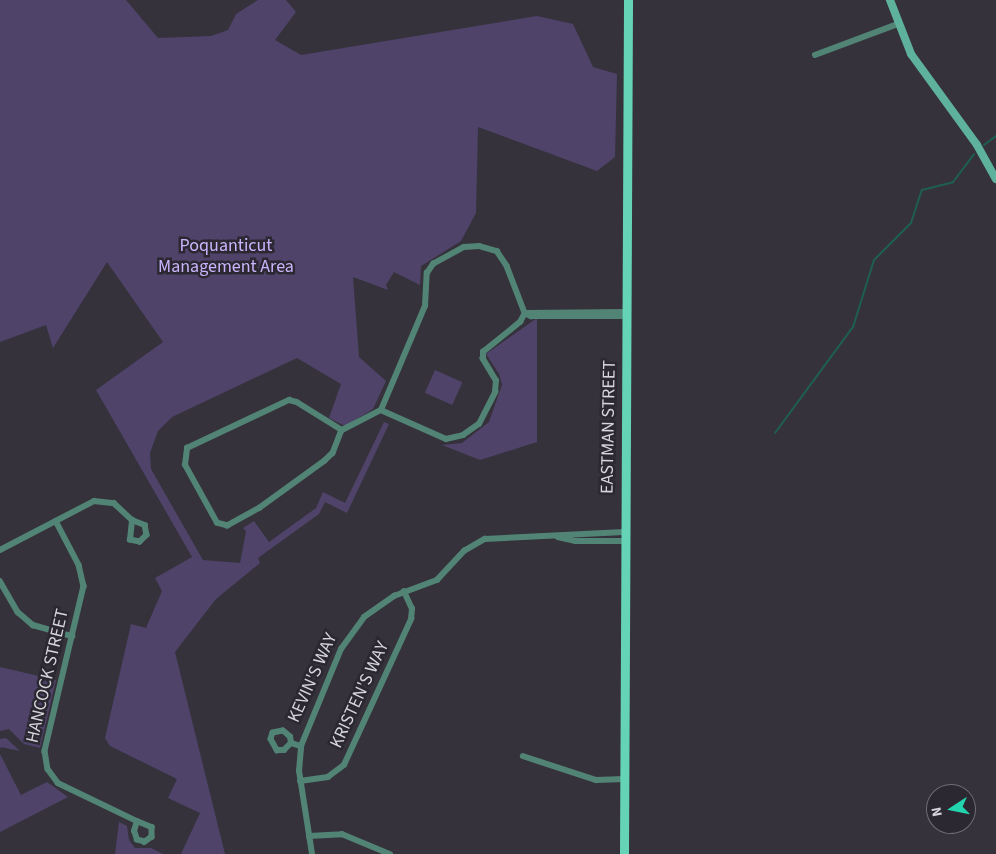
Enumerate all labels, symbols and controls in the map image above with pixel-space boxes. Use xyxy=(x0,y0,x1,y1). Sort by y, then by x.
park label: Poquanticut Management Area xyxy=(158,236,294,278)
street label: EASTMAN STREET xyxy=(597,360,621,494)
street label: HANCOCK STREET xyxy=(22,607,74,745)
street label: KEVIN'S WAY xyxy=(284,630,342,726)
street label: KRISTEN'S WAY xyxy=(326,638,394,752)
north arrow xyxy=(926,784,976,834)
text: N xyxy=(927,805,948,818)

